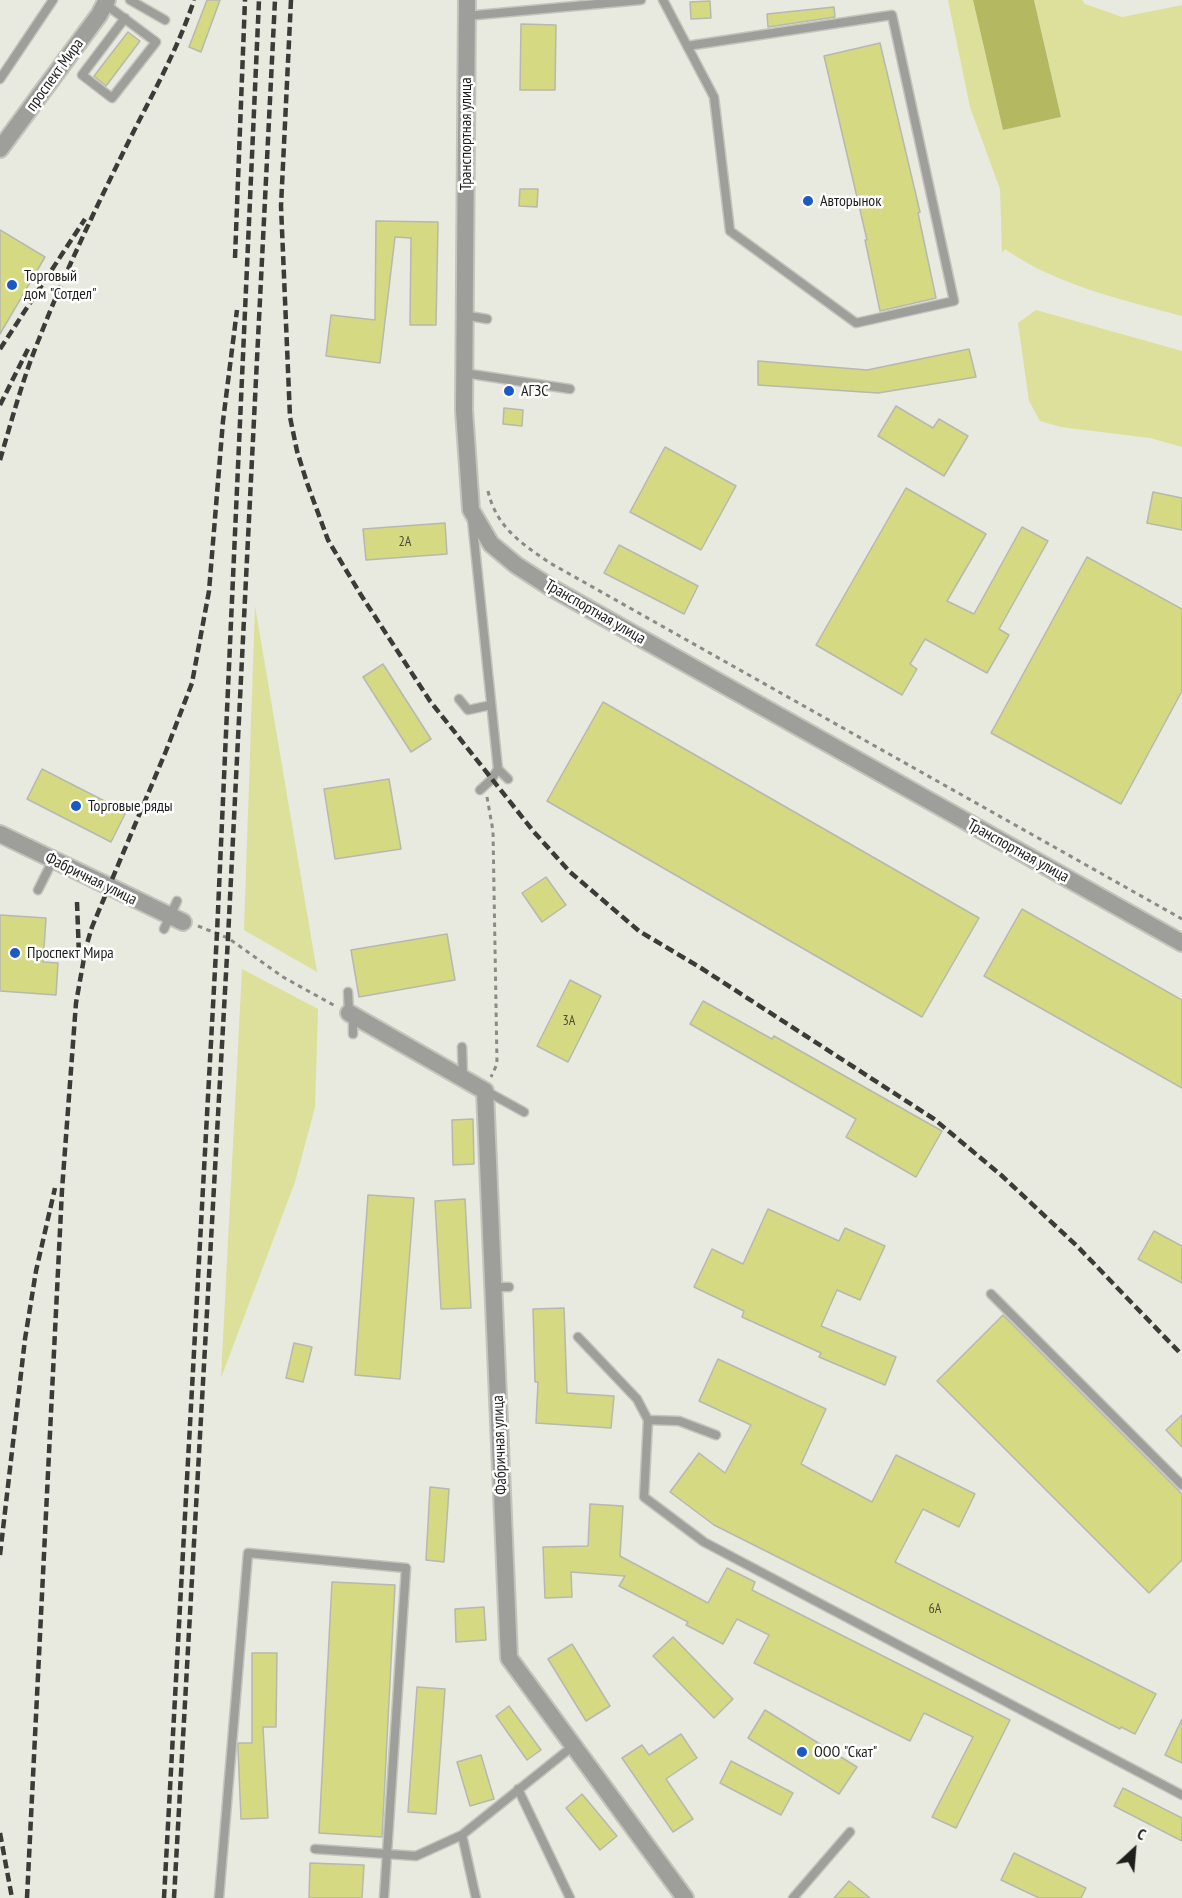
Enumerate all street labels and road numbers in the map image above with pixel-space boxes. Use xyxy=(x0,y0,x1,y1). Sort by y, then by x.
street label: проспект Мира xyxy=(22,35,88,115)
street label: Транспортная улица xyxy=(456,77,476,191)
street label: Транспортная улица xyxy=(541,575,649,649)
street label: Транспортная улица xyxy=(964,815,1072,887)
street label: Фабричная улица xyxy=(42,849,140,909)
street label: Фабричная улица xyxy=(489,1395,511,1495)

